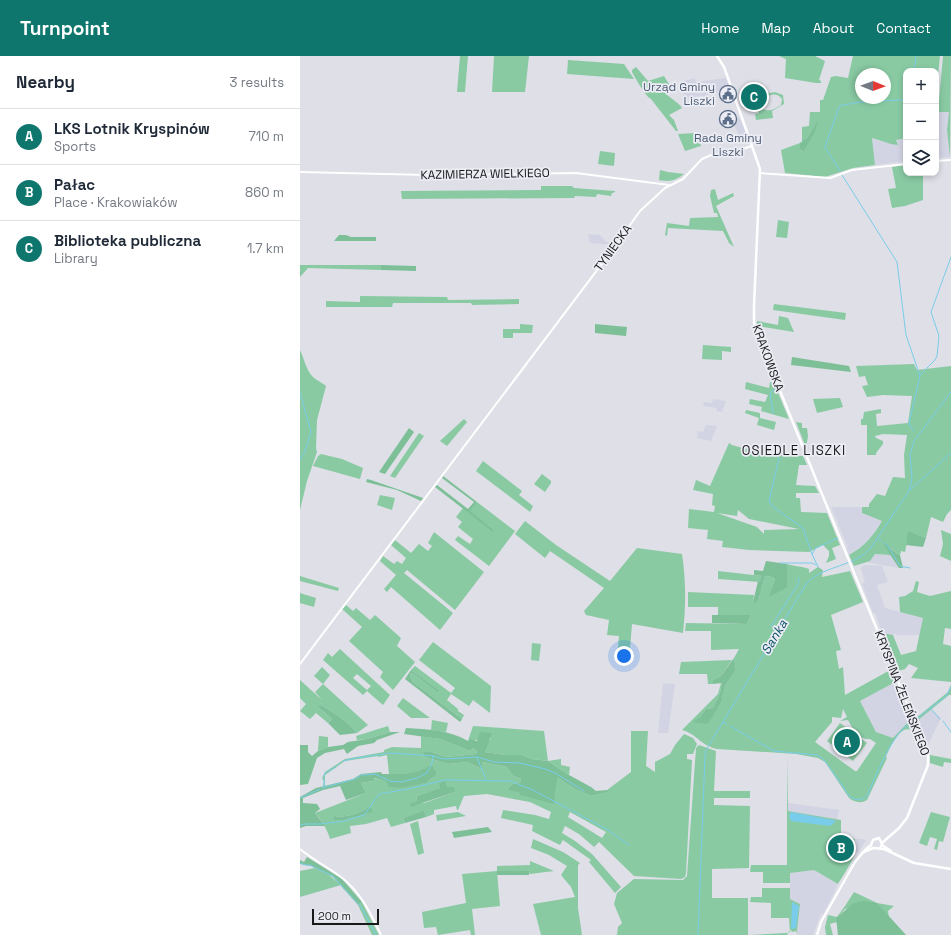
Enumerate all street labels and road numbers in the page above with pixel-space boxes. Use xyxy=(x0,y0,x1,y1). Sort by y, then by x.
street label: KAZIMIERZA WIELKIEGO xyxy=(420,165,550,183)
street label: TYNIECKA xyxy=(590,221,636,275)
street label: KRAKOWSKA xyxy=(748,322,788,394)
street label: KRYSPINA ŻELEŃSKIEGO xyxy=(871,628,933,758)

